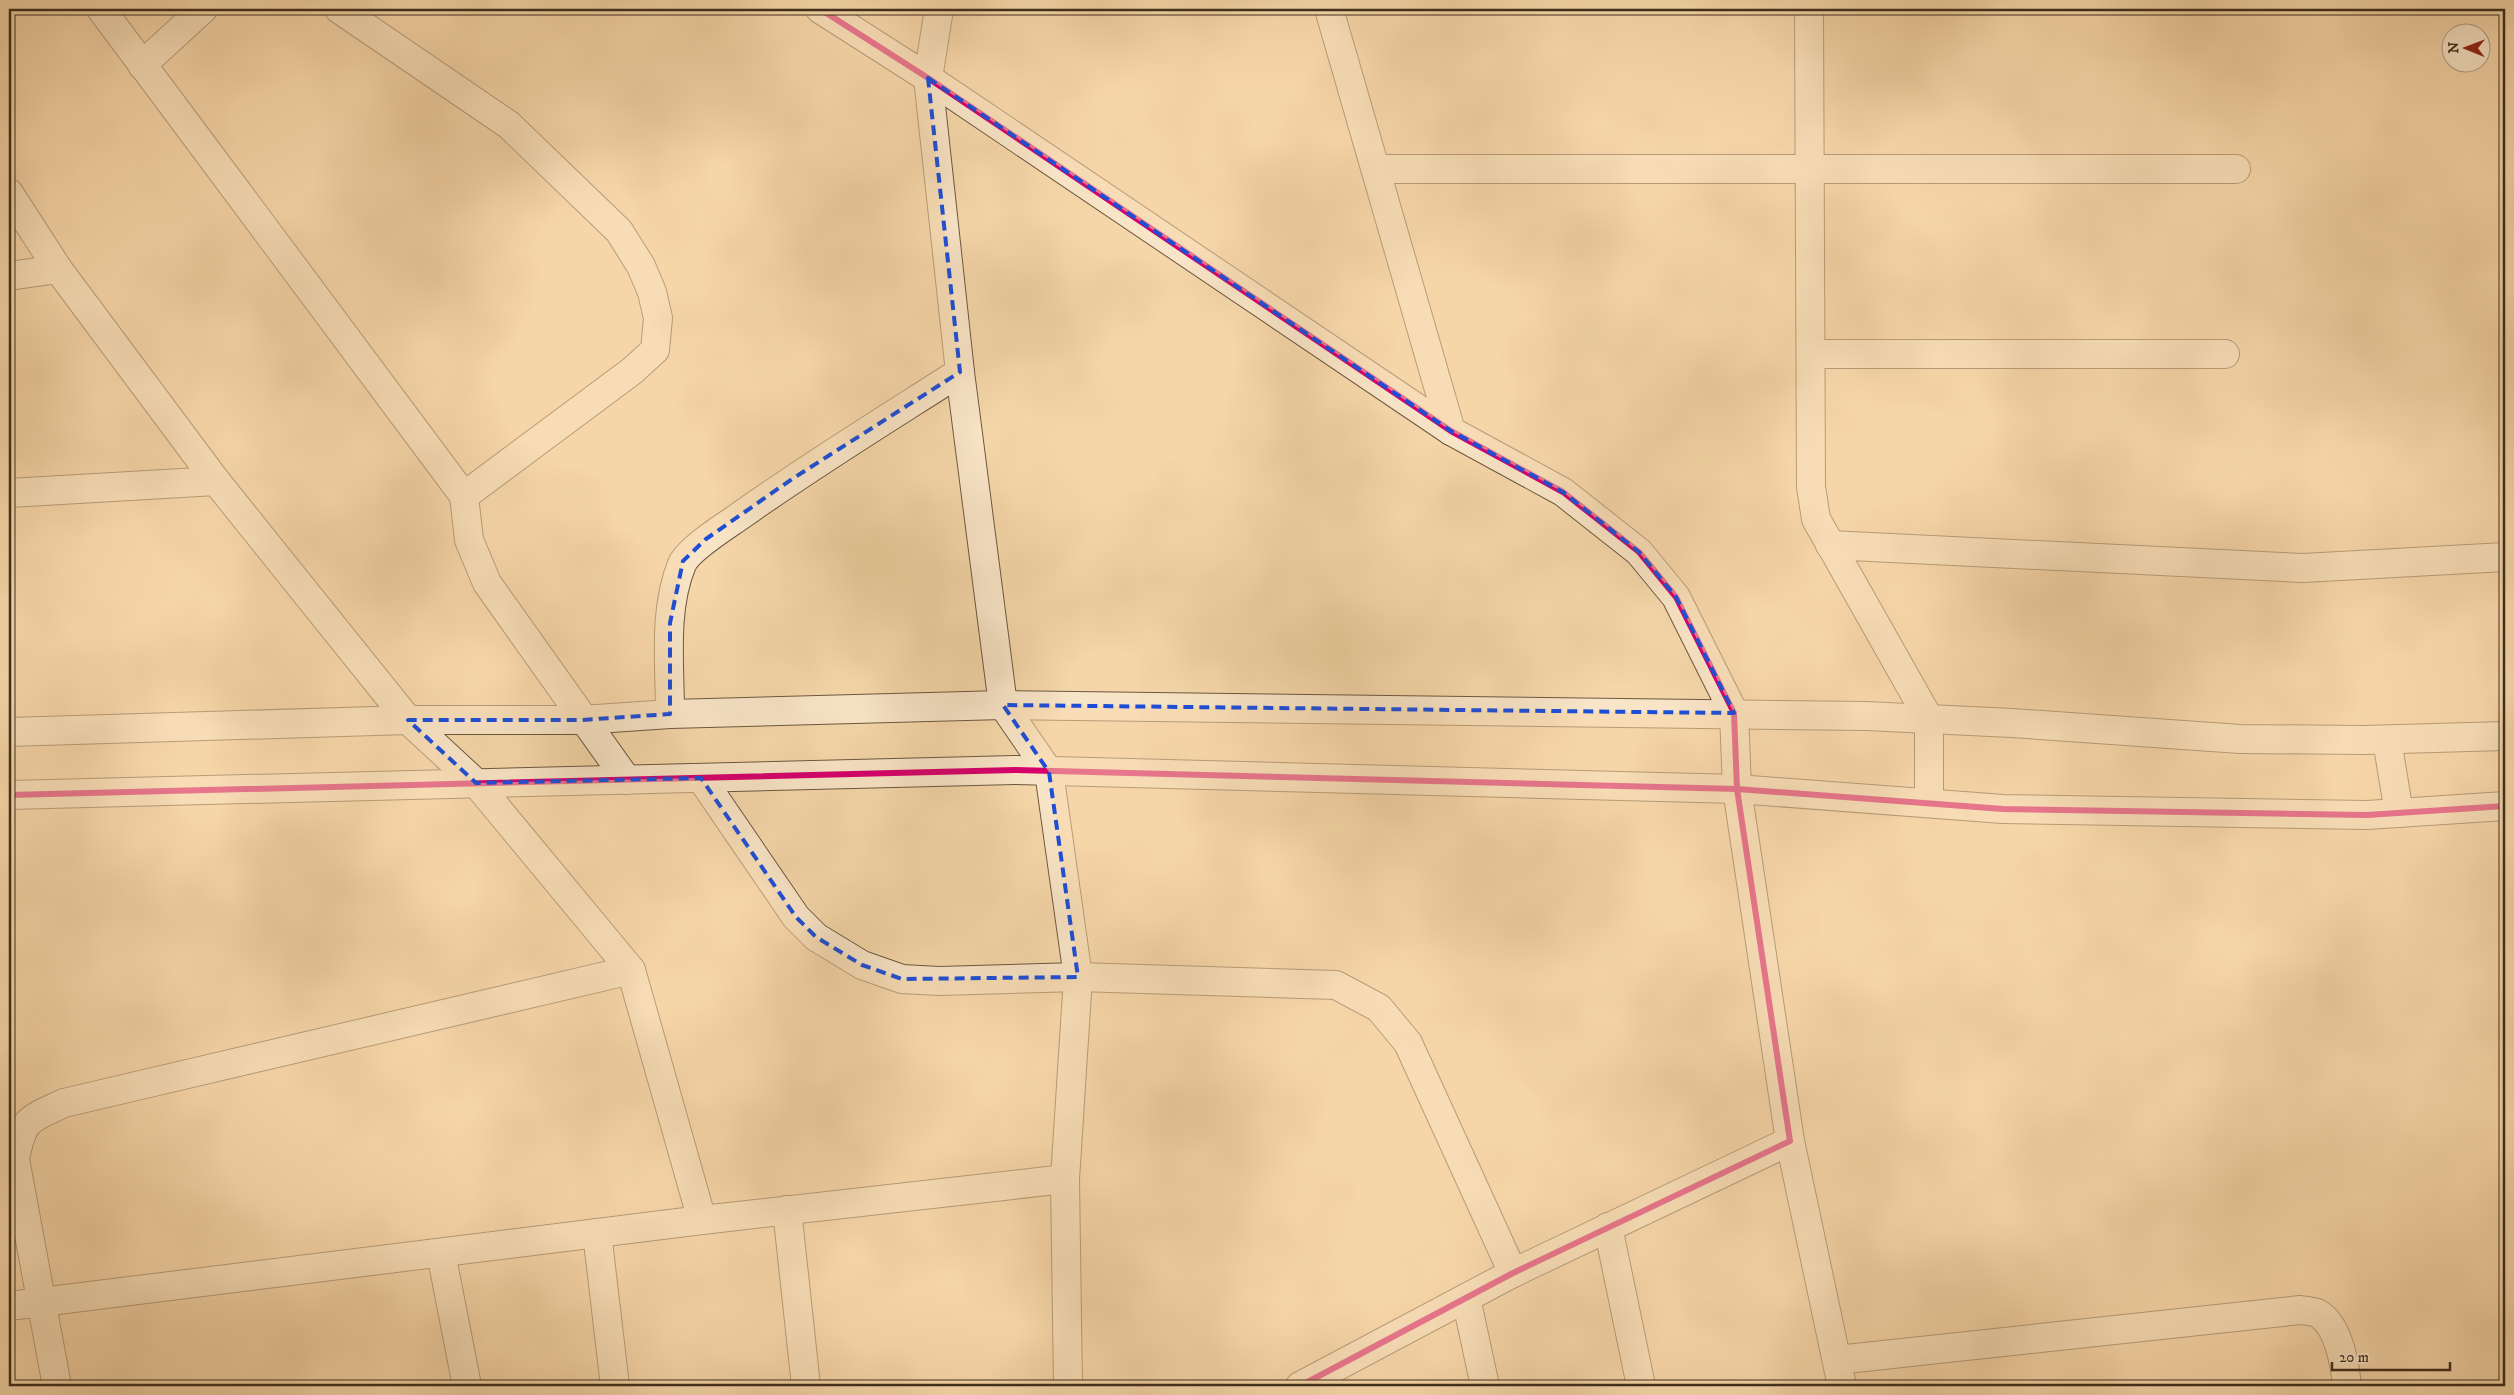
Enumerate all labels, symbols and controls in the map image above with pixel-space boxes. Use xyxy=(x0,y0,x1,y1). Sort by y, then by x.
north arrow xyxy=(2442,22,2492,72)
text: N xyxy=(2445,41,2463,54)
scale bar xyxy=(2332,1340,2449,1372)
text: 20 m xyxy=(2339,1348,2369,1367)

